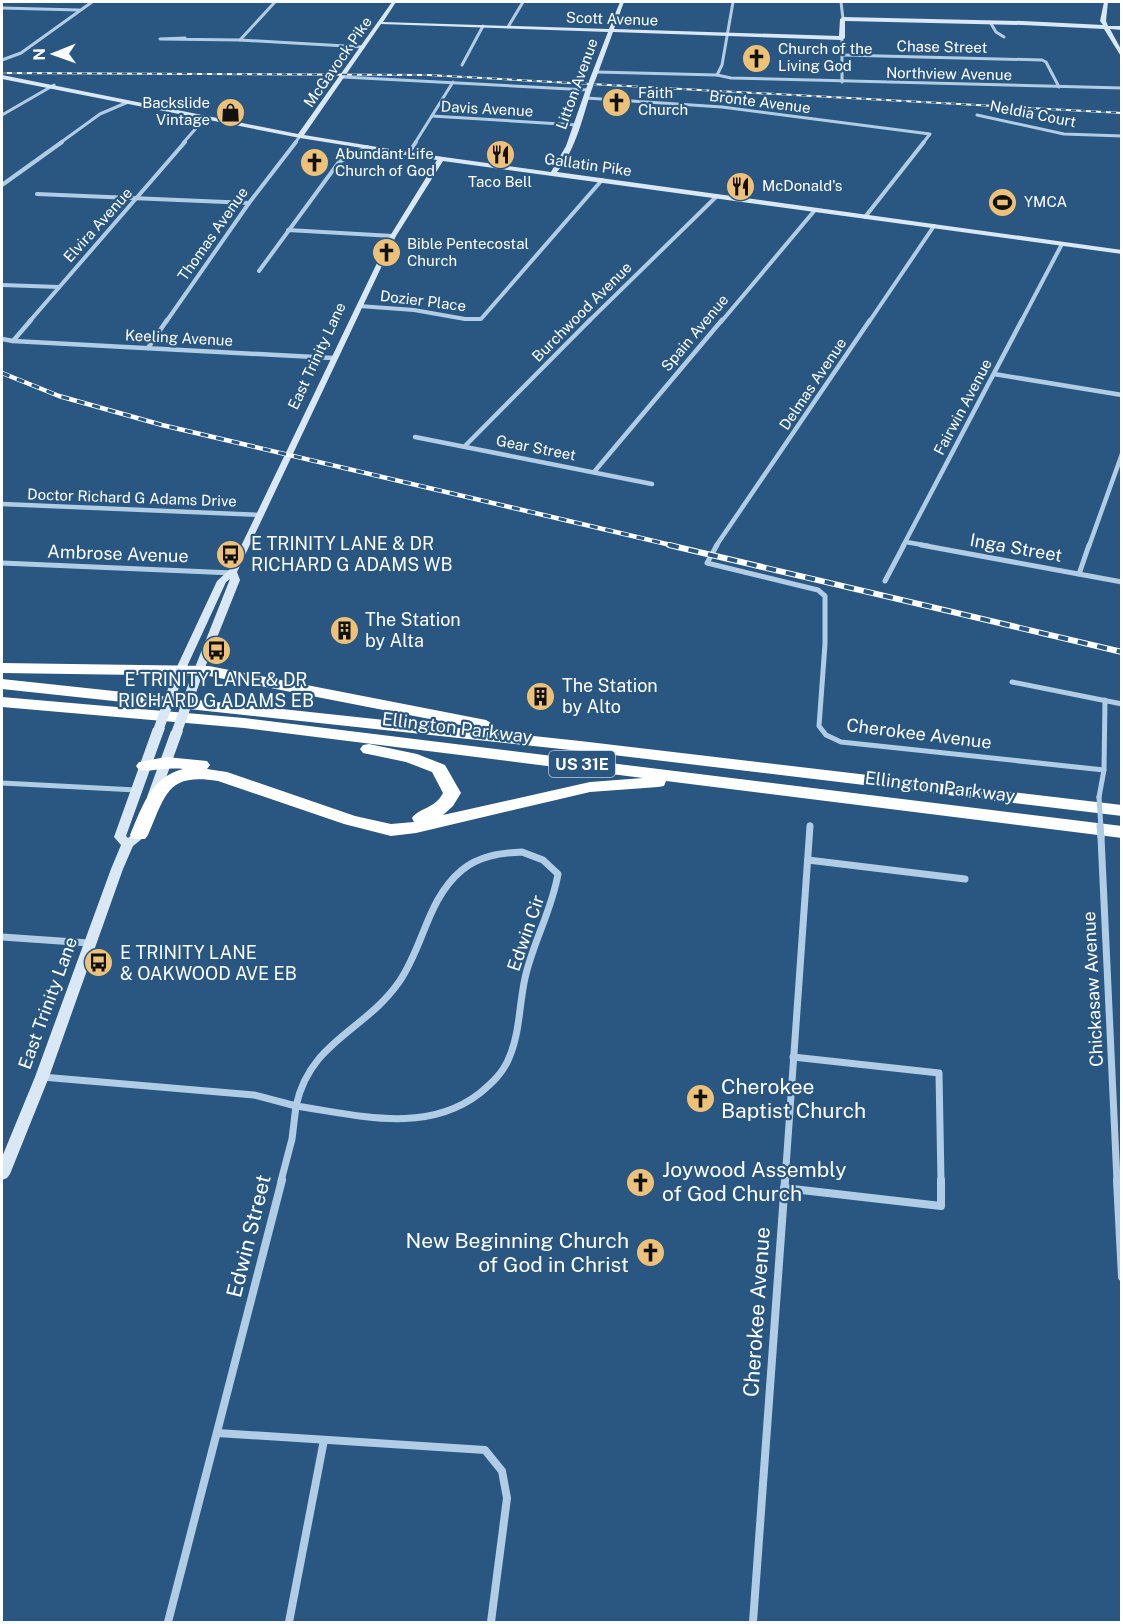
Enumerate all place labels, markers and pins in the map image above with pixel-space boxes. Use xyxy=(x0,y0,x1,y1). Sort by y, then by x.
place label: Church of the Living God xyxy=(778,40,872,74)
church icon: Church of the Living God xyxy=(741,42,773,74)
place label: Faith Church xyxy=(638,84,688,118)
church icon: Faith Church xyxy=(601,86,633,118)
place label: Backslide Vintage xyxy=(142,94,210,128)
shop icon: Backslide Vintage xyxy=(215,96,247,128)
restaurant icon: Taco Bell xyxy=(484,139,516,171)
place label: Abundant Life Church of God xyxy=(335,145,435,179)
church icon: Abundant Life Church of God xyxy=(298,147,330,179)
restaurant icon: McDonald's xyxy=(725,170,757,202)
place label: Taco Bell xyxy=(468,173,532,190)
place label: McDonald's xyxy=(762,177,842,194)
sports icon: YMCA xyxy=(987,186,1019,218)
place label: YMCA xyxy=(1024,193,1068,210)
place label: Bible Pentecostal Church xyxy=(407,235,529,269)
church icon: Bible Pentecostal Church xyxy=(370,237,402,269)
place label: E TRINITY LANE & DR RICHARD G ADAMS WB xyxy=(251,533,453,575)
bus stop icon: E TRINITY LANE & DR RICHARD G ADAMS WB xyxy=(214,538,246,570)
place label: The Station by Alta xyxy=(365,609,461,651)
building icon: The Station by Alta xyxy=(328,614,360,646)
bus stop icon: E TRINITY LANE & DR RICHARD G ADAMS EB xyxy=(200,635,232,667)
place label: E TRINITY LANE & DR RICHARD G ADAMS EB xyxy=(118,669,314,711)
place label: The Station by Alto xyxy=(562,675,658,717)
building icon: The Station by Alto xyxy=(525,680,557,712)
place label: E TRINITY LANE & OAKWOOD AVE EB xyxy=(120,942,297,984)
bus stop icon: E TRINITY LANE & OAKWOOD AVE EB xyxy=(83,947,115,979)
place label: Cherokee Baptist Church xyxy=(721,1074,866,1123)
church icon: Cherokee Baptist Church xyxy=(684,1083,716,1115)
place label: Joywood Assembly of God Church xyxy=(662,1157,846,1206)
church icon: Joywood Assembly of God Church xyxy=(625,1166,657,1198)
place label: New Beginning Church of God in Christ xyxy=(406,1228,629,1277)
church icon: New Beginning Church of God in Christ xyxy=(634,1237,666,1269)

